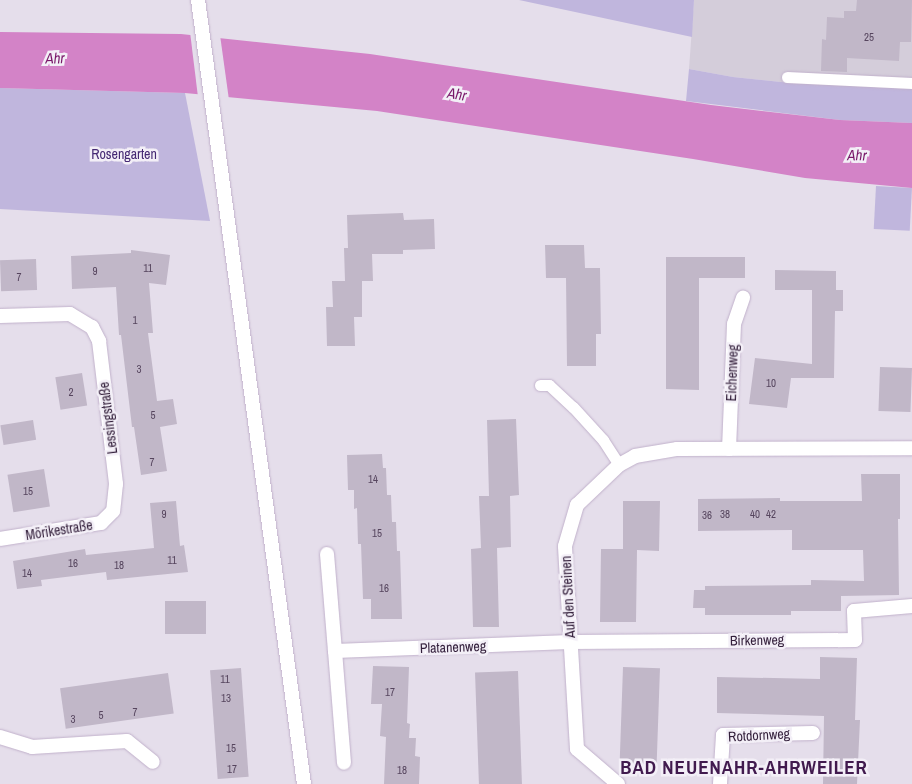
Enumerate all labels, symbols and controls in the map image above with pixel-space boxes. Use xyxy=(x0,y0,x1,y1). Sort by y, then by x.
house number: 25 xyxy=(864,30,874,44)
water label: Ahr xyxy=(45,49,65,67)
water label: Ahr xyxy=(446,84,468,104)
park label: Rosengarten xyxy=(91,146,157,162)
water label: Ahr xyxy=(847,146,867,164)
house number: 11 xyxy=(143,261,153,275)
house number: 9 xyxy=(92,264,98,278)
house number: 7 xyxy=(16,270,22,284)
house number: 1 xyxy=(132,313,138,327)
street label: Eichenweg xyxy=(723,344,741,402)
house number: 3 xyxy=(136,362,142,376)
house number: 10 xyxy=(766,376,776,390)
street label: Lessingstraße xyxy=(95,381,121,455)
house number: 2 xyxy=(68,385,74,399)
house number: 5 xyxy=(150,408,156,422)
house number: 7 xyxy=(149,455,155,469)
house number: 14 xyxy=(368,472,378,486)
house number: 15 xyxy=(23,484,33,498)
house number: 9 xyxy=(161,507,167,521)
house number: 38 xyxy=(720,507,730,521)
house number: 40 xyxy=(750,507,760,521)
house number: 42 xyxy=(766,507,776,521)
house number: 36 xyxy=(702,508,712,522)
street label: Mörikestraße xyxy=(24,516,94,544)
house number: 15 xyxy=(372,526,382,540)
house number: 11 xyxy=(167,553,177,567)
street label: Auf den Steinen xyxy=(557,555,579,639)
house number: 16 xyxy=(68,556,78,570)
house number: 18 xyxy=(114,558,124,572)
house number: 14 xyxy=(22,566,32,580)
house number: 16 xyxy=(379,581,389,595)
street label: Birkenweg xyxy=(730,631,784,649)
street label: Platanenweg xyxy=(420,637,486,657)
house number: 11 xyxy=(220,672,230,686)
house number: 17 xyxy=(385,685,395,699)
house number: 13 xyxy=(221,691,231,705)
house number: 7 xyxy=(132,705,138,719)
house number: 5 xyxy=(98,708,104,722)
house number: 3 xyxy=(70,712,76,726)
street label: Rotdornweg xyxy=(728,725,790,745)
house number: 15 xyxy=(226,741,236,755)
district label: BAD NEUENAHR-AHRWEILER xyxy=(617,757,871,779)
house number: 17 xyxy=(227,762,237,776)
house number: 18 xyxy=(397,763,407,777)

